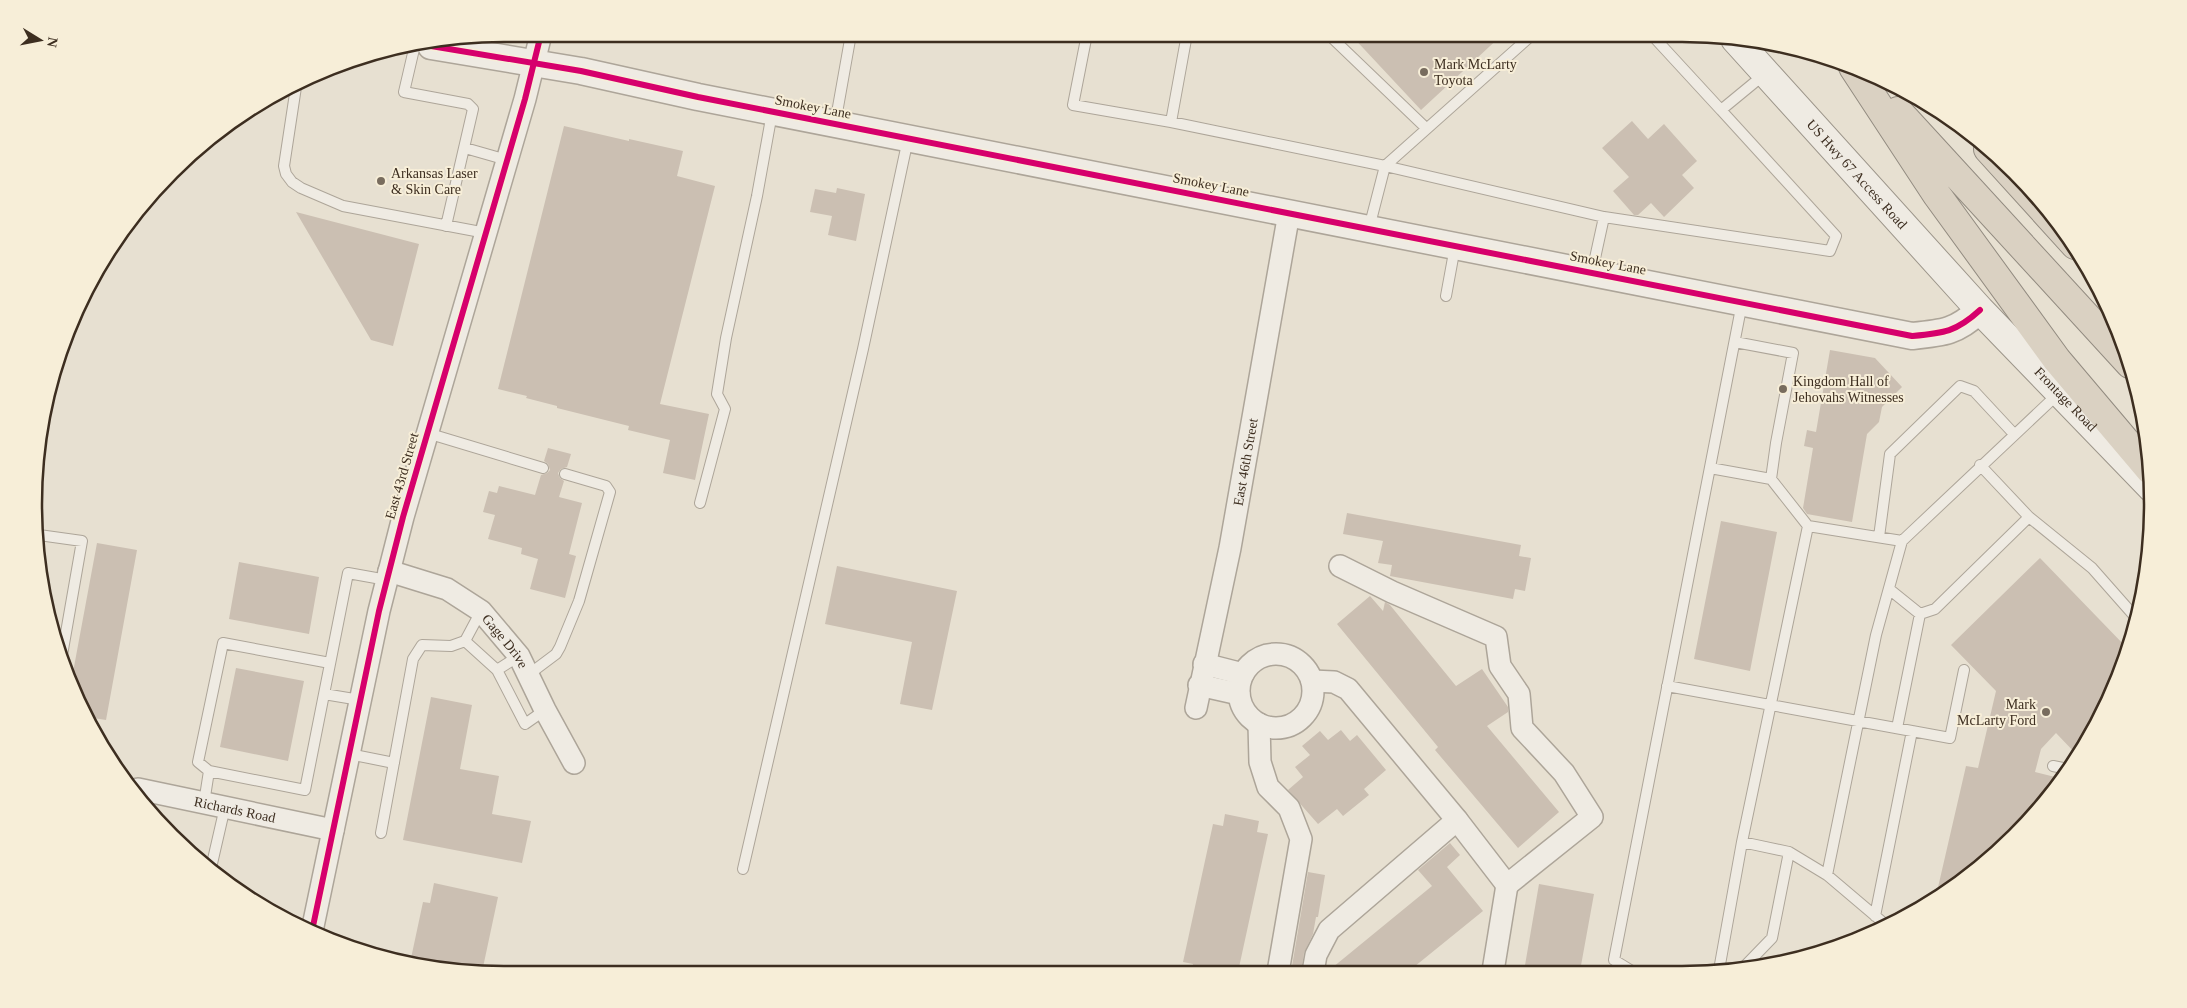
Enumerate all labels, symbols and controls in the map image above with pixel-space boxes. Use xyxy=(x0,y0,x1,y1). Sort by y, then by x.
north arrow xyxy=(15,15,65,65)
text: N xyxy=(44,36,61,48)
place label: Mark McLarty Toyota xyxy=(1434,57,1517,88)
marker: Mark McLarty Toyota xyxy=(1418,66,1430,78)
street label: Smokey Lane xyxy=(774,92,852,122)
street label: US Hwy 67 Access Road xyxy=(1804,116,1910,232)
place label: Arkansas Laser & Skin Care xyxy=(391,166,478,197)
street label: Smokey Lane xyxy=(1172,170,1250,200)
marker: Arkansas Laser & Skin Care xyxy=(375,175,387,187)
street label: Smokey Lane xyxy=(1569,248,1647,278)
street label: Frontage Road xyxy=(2032,364,2100,434)
place label: Kingdom Hall of Jehovahs Witnesses xyxy=(1793,374,1904,405)
marker: Kingdom Hall of Jehovahs Witnesses xyxy=(1777,383,1789,395)
street label: East 46th Street xyxy=(1230,417,1260,507)
street label: East 43rd Street xyxy=(382,431,422,521)
street label: Gage Drive xyxy=(479,611,531,670)
place label: Mark McLarty Ford xyxy=(1957,697,2036,728)
marker: Mark McLarty Ford xyxy=(2040,706,2052,718)
street label: Richards Road xyxy=(193,794,277,825)

